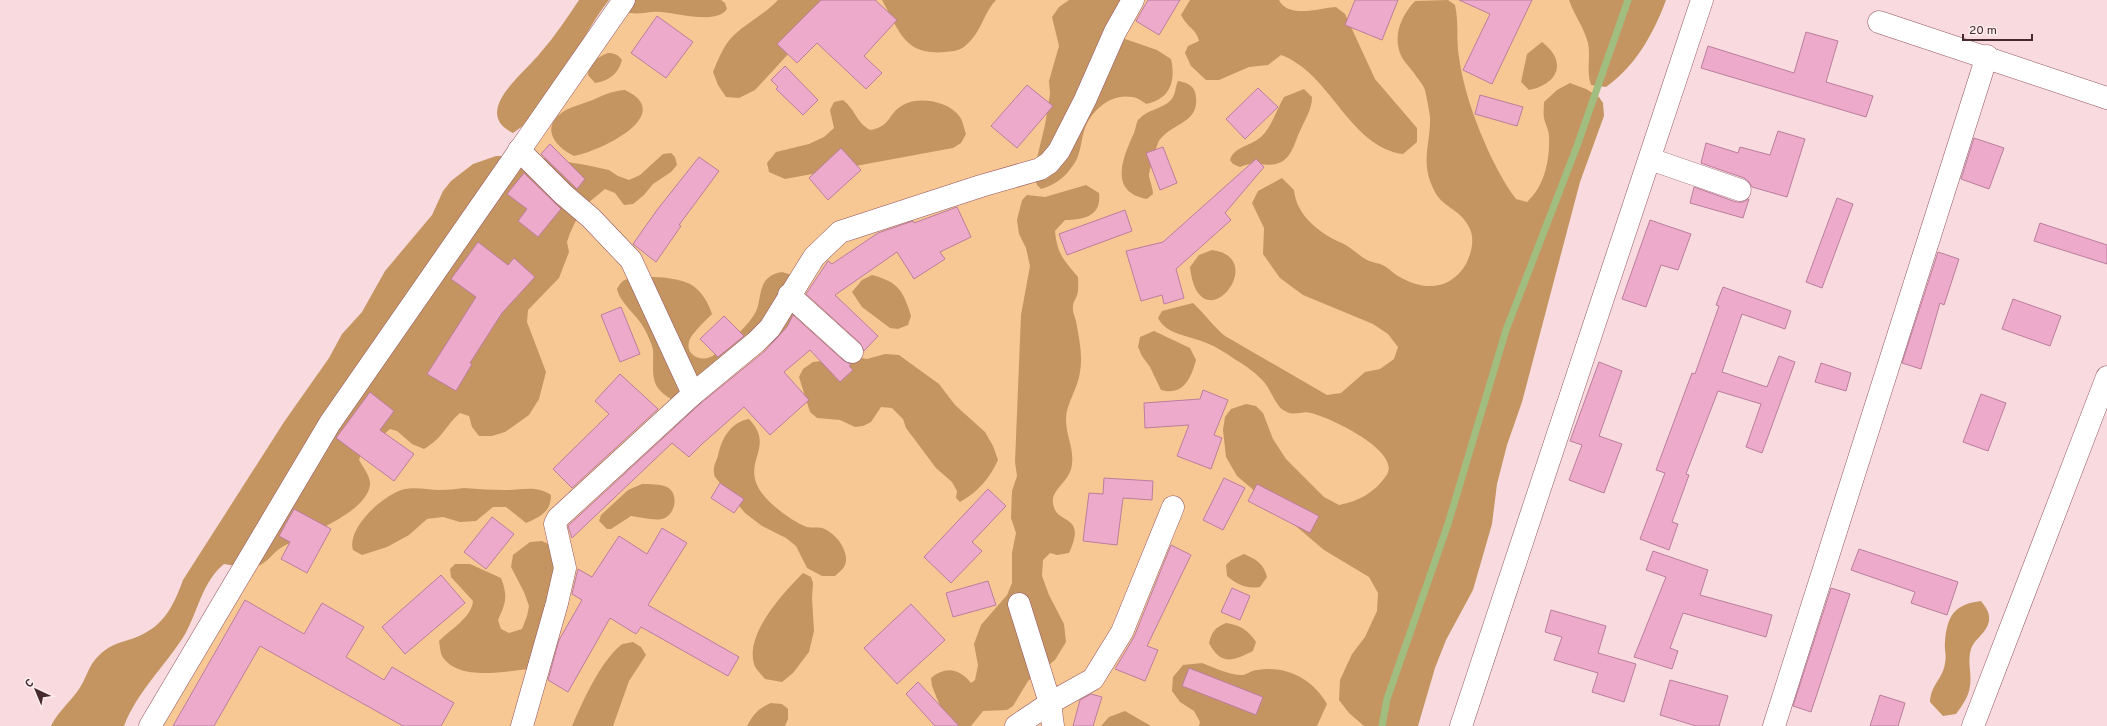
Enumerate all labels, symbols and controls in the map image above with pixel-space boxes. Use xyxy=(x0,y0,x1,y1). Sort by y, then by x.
scale bar xyxy=(1963,16,2032,42)
text: 20 m xyxy=(1969,23,1997,39)
north arrow xyxy=(16,670,56,710)
text: С xyxy=(22,676,37,691)

